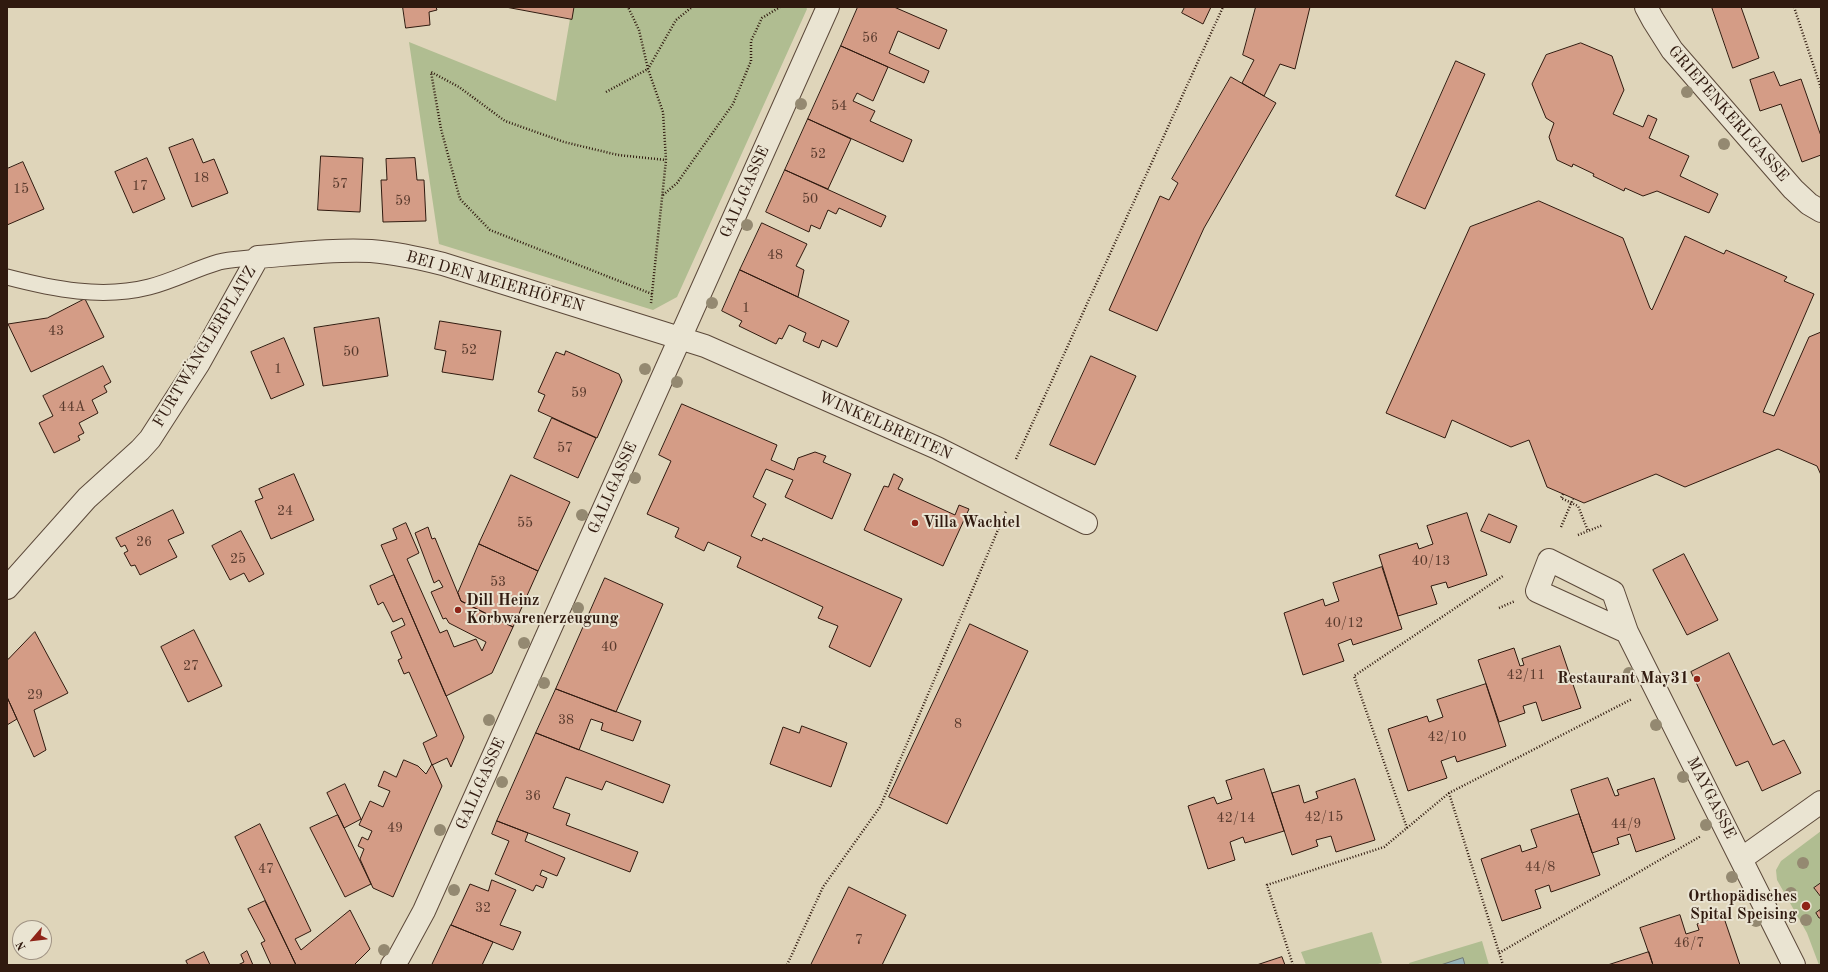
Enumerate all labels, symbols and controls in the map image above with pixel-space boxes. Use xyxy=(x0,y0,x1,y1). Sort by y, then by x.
house number: 56 xyxy=(862,30,878,46)
street label: GRIEPENKERLGASSE xyxy=(1664,42,1792,186)
house number: 54 xyxy=(831,98,847,114)
street label: GALLGASSE xyxy=(716,143,774,241)
house number: 52 xyxy=(810,146,826,162)
house number: 18 xyxy=(193,170,209,186)
house number: 57 xyxy=(332,176,348,192)
house number: 17 xyxy=(132,178,148,194)
house number: 15 xyxy=(13,181,29,197)
house number: 50 xyxy=(802,191,818,207)
house number: 59 xyxy=(395,193,411,209)
street label: BEI DEN MEIERHÖFEN xyxy=(404,247,586,317)
house number: 48 xyxy=(767,247,783,263)
street label: FURTWÄNGLERPLATZ xyxy=(149,263,261,431)
house number: 1 xyxy=(742,300,750,316)
house number: 43 xyxy=(48,323,64,339)
house number: 52 xyxy=(461,342,477,358)
house number: 50 xyxy=(343,344,359,360)
house number: 1 xyxy=(274,361,282,377)
house number: 59 xyxy=(571,385,587,401)
street label: WINKELBREITEN xyxy=(815,388,955,464)
house number: 44A xyxy=(59,399,85,415)
street label: GALLGASSE xyxy=(584,439,642,537)
house number: 57 xyxy=(557,440,573,456)
house number: 24 xyxy=(277,503,293,519)
place label: Villa Wachtel xyxy=(923,513,1020,533)
house number: 55 xyxy=(517,515,533,531)
marker: Villa Wachtel xyxy=(910,518,920,528)
house number: 26 xyxy=(136,534,152,550)
house number: 25 xyxy=(230,551,246,567)
house number: 40/13 xyxy=(1412,553,1450,569)
house number: 53 xyxy=(490,574,506,590)
place label: Dill Heinz Korbwarenerzeugung xyxy=(466,591,618,629)
marker: Dill Heinz Korbwarenerzeugung xyxy=(453,605,463,615)
house number: 40/12 xyxy=(1325,615,1363,631)
house number: 40 xyxy=(601,639,617,655)
house number: 27 xyxy=(183,658,199,674)
house number: 42/11 xyxy=(1507,667,1545,683)
place label: Restaurant May31 xyxy=(1557,669,1689,689)
marker: Restaurant May31 xyxy=(1692,674,1702,684)
house number: 29 xyxy=(27,687,43,703)
house number: 38 xyxy=(558,712,574,728)
house number: 8 xyxy=(954,716,962,732)
house number: 42/10 xyxy=(1428,729,1466,745)
street label: GALLGASSE xyxy=(452,735,510,833)
street label: MAYGASSE xyxy=(1682,754,1740,842)
house number: 36 xyxy=(525,788,541,804)
house number: 42/15 xyxy=(1305,809,1343,825)
house number: 42/14 xyxy=(1217,810,1255,826)
house number: 44/9 xyxy=(1611,816,1641,832)
house number: 49 xyxy=(387,820,403,836)
house number: 44/8 xyxy=(1525,859,1555,875)
house number: 47 xyxy=(258,861,274,877)
place label: Orthopädisches Spital Speising xyxy=(1688,887,1797,925)
house number: 32 xyxy=(475,900,491,916)
marker: Orthopädisches Spital Speising xyxy=(1800,900,1812,912)
north arrow xyxy=(12,920,52,960)
house number: 7 xyxy=(855,932,863,948)
house number: 46/7 xyxy=(1674,935,1704,951)
text: N xyxy=(15,939,29,952)

